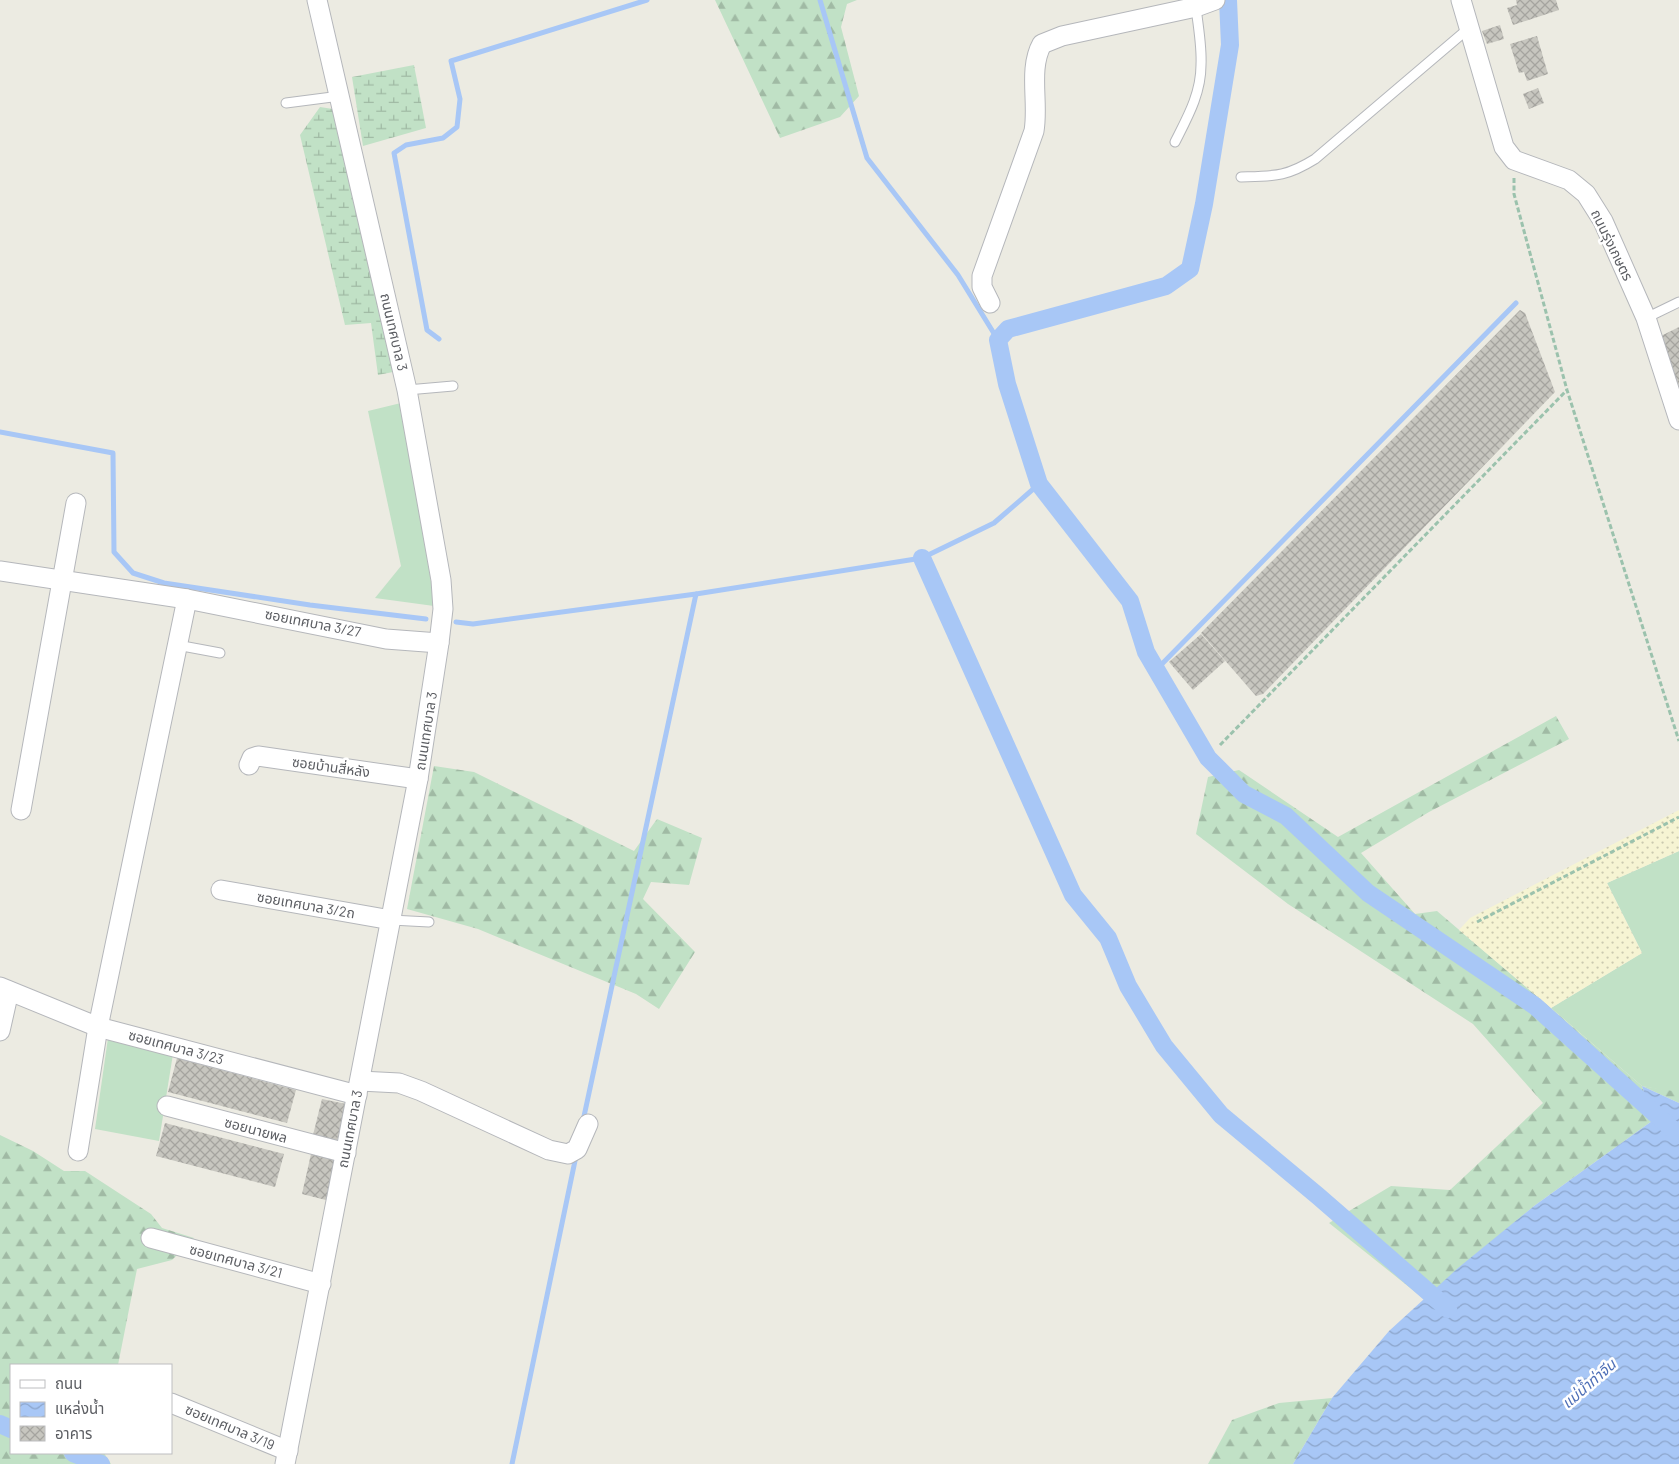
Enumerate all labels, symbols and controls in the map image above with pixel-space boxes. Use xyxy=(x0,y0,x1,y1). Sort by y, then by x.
street label: ถนนรุ่งเกษตร xyxy=(1587,206,1637,284)
street label: ถนนเทศบาล 3 xyxy=(377,291,412,372)
street label: ซอยเทศบาล 3/27 xyxy=(264,605,363,640)
street label: ถนนเทศบาล 3 xyxy=(411,690,440,771)
street label: ซอยบ้านสี่หลัง xyxy=(291,752,371,780)
street label: ซอยเทศบาล 3/2ถ xyxy=(256,888,356,921)
street label: ซอยเทศบาล 3/23 xyxy=(127,1026,226,1067)
street label: ถนนเทศบาล 3 xyxy=(334,1088,365,1169)
street label: ซอยนายพล xyxy=(223,1113,289,1146)
street label: ซอยเทศบาล 3/21 xyxy=(188,1240,284,1281)
water label: แม่น้ำท่าจีน xyxy=(1557,1354,1620,1411)
legend xyxy=(10,1364,172,1454)
text: ถนน xyxy=(55,1374,82,1392)
text: แหล่งน้ำ xyxy=(55,1398,104,1417)
street label: ซอยเทศบาล 3/19 xyxy=(183,1400,277,1453)
text: อาคาร xyxy=(55,1424,92,1442)

